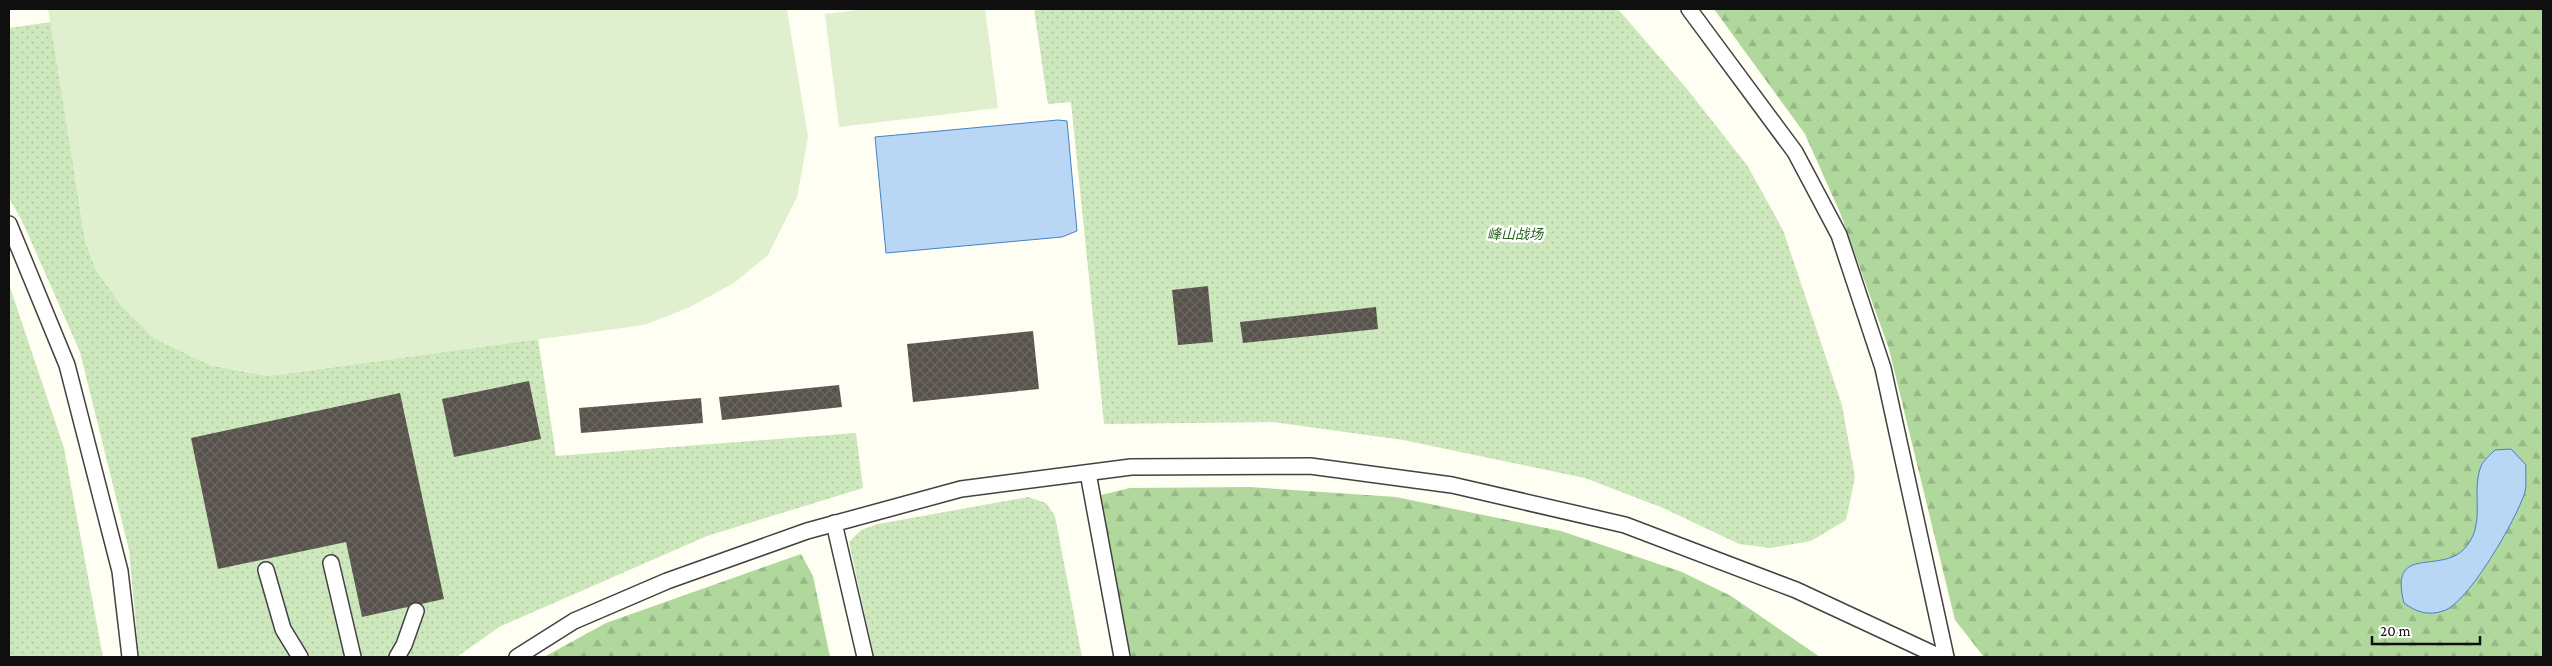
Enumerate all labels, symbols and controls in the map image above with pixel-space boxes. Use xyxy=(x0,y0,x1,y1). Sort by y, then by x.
park label: 峰山战场 xyxy=(1487,226,1544,242)
scale bar xyxy=(2372,614,2480,646)
text: 20 m xyxy=(2380,623,2411,639)

